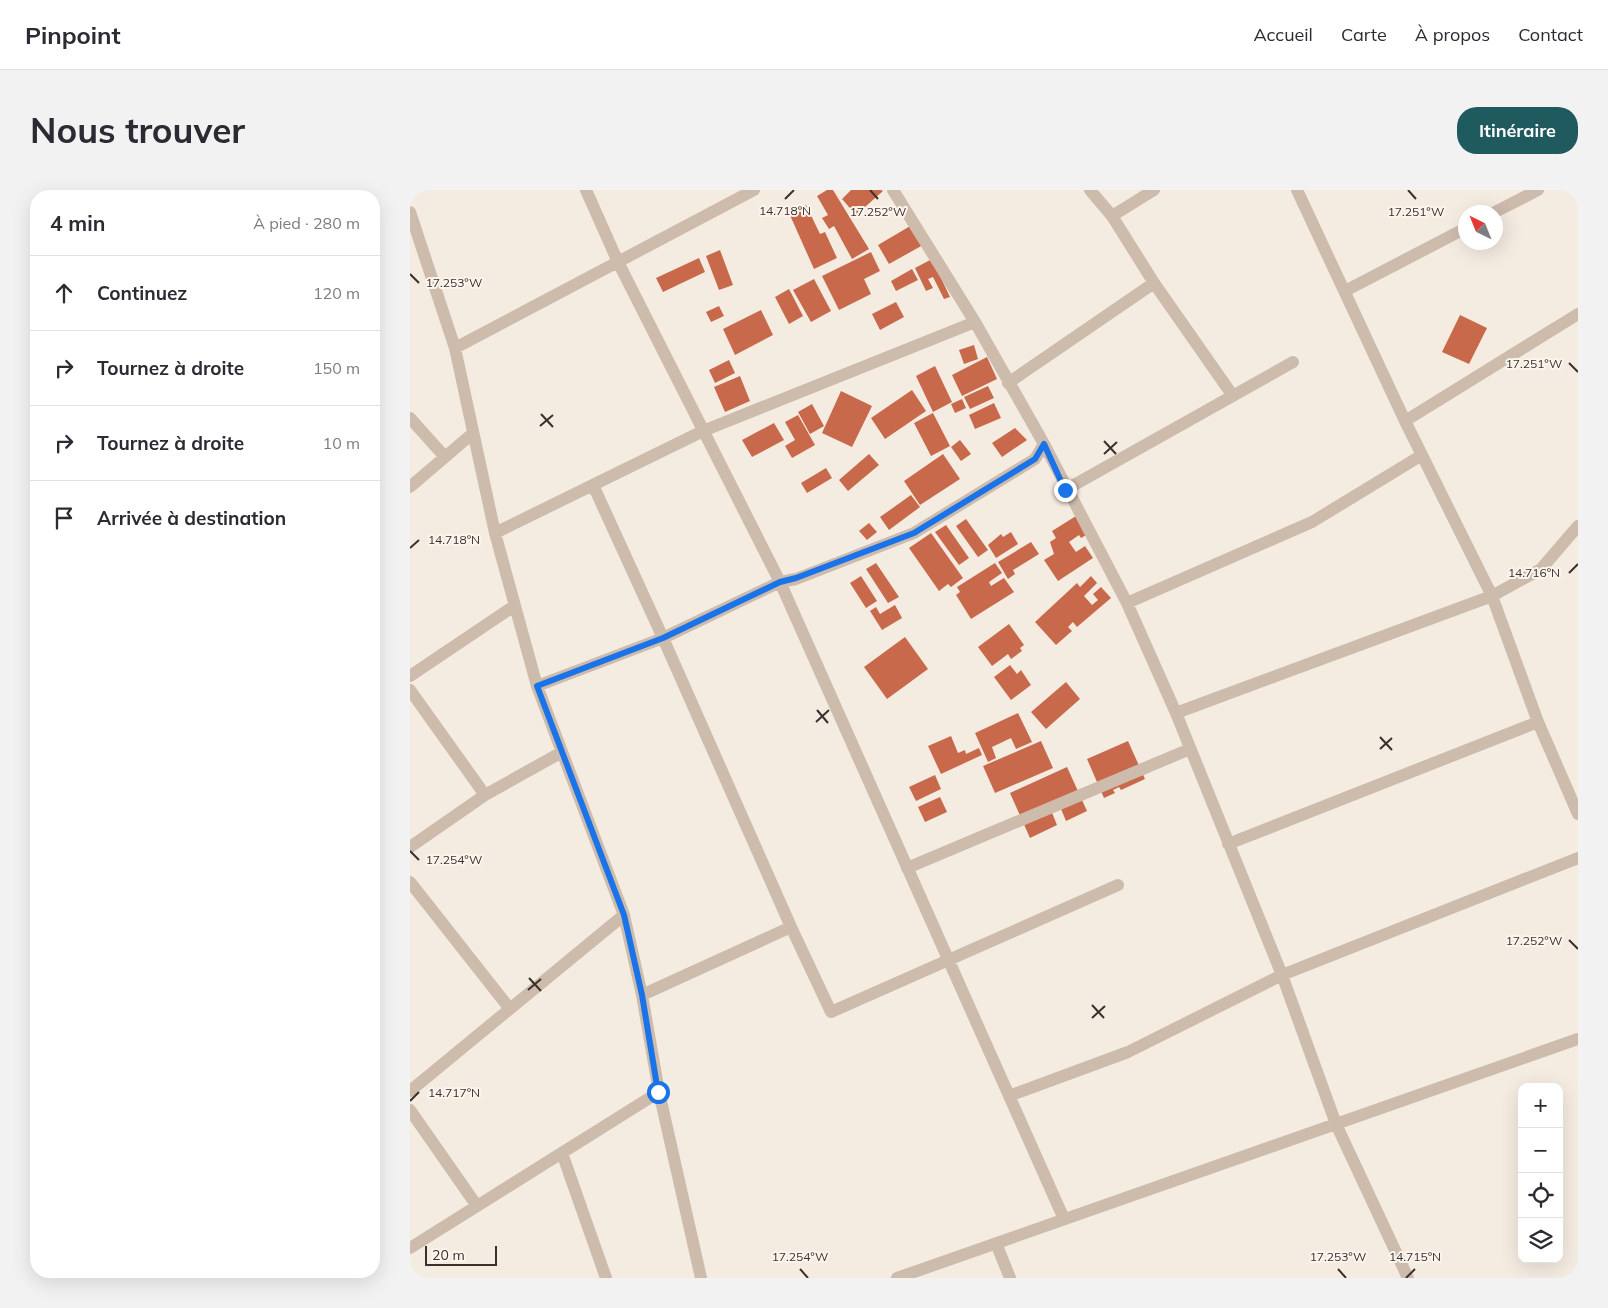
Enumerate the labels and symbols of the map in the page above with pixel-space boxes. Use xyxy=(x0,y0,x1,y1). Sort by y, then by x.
text: 14.718°N xyxy=(759,203,811,218)
text: 17.252°W xyxy=(850,204,906,219)
text: 17.251°W xyxy=(1388,204,1444,219)
north arrow xyxy=(1458,205,1503,250)
text: 17.253°W xyxy=(426,275,482,290)
text: 17.251°W xyxy=(1506,356,1562,371)
route end xyxy=(1054,479,1077,502)
text: 14.718°N xyxy=(428,532,480,547)
text: 14.716°N xyxy=(1508,565,1560,580)
text: 17.254°W xyxy=(426,852,482,867)
text: 17.252°W xyxy=(1506,933,1562,948)
route start xyxy=(647,1081,670,1104)
text: 14.717°N xyxy=(428,1085,480,1100)
scale bar xyxy=(425,1243,498,1266)
text: 17.254°W xyxy=(772,1249,828,1264)
text: 17.253°W xyxy=(1310,1249,1366,1264)
text: 14.715°N xyxy=(1389,1249,1441,1264)

